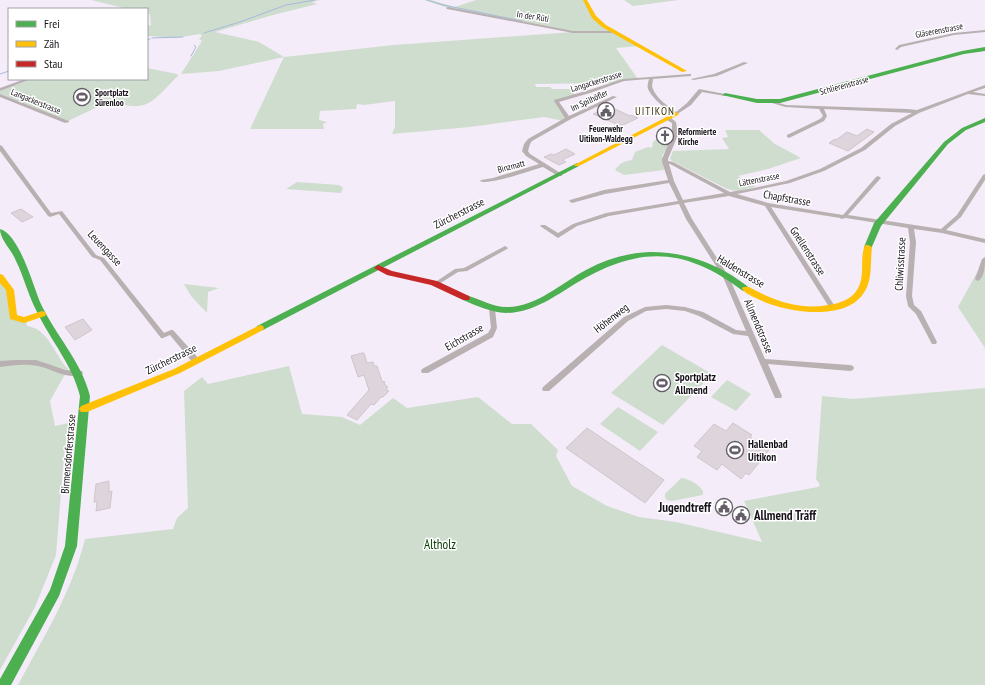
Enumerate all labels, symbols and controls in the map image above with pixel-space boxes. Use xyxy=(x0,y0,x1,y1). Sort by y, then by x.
legend xyxy=(8,8,148,80)
street label: In der Rüti xyxy=(516,8,550,24)
text: Frei xyxy=(44,16,60,31)
street label: Gläserenstrasse xyxy=(914,20,964,40)
text: Zäh xyxy=(44,36,59,51)
text: Stau xyxy=(44,56,62,71)
street label: Langackerstrasse xyxy=(569,68,623,94)
street label: Schlierenstrasse xyxy=(818,73,870,97)
street label: Langackerstrasse xyxy=(9,86,63,116)
street label: Im Spilhöfler xyxy=(569,86,610,113)
sports icon: Sportplatz Sürenloo xyxy=(72,87,92,107)
place label: Sportplatz Sürenloo xyxy=(95,87,129,108)
public building icon: Feuerwehr Uitikon-Waldegg xyxy=(596,101,616,121)
district label: UITIKON xyxy=(635,104,675,118)
place label: Feuerwehr Uitikon-Waldegg xyxy=(579,123,633,144)
church icon: Reformierte Kirche xyxy=(655,126,675,146)
place label: Reformierte Kirche xyxy=(678,126,716,147)
street label: Binzmatt xyxy=(496,157,526,175)
street label: Lättenstrasse xyxy=(738,170,781,188)
street label: Chapfstrasse xyxy=(762,187,812,209)
street label: Zürcherstrasse xyxy=(431,194,487,232)
street label: Gnellenstrasse xyxy=(787,224,829,278)
street label: Leuengasse xyxy=(85,227,125,269)
street label: Chliwisstrasse xyxy=(892,236,908,291)
street label: Haldenstrasse xyxy=(715,251,768,291)
street label: Allmendstrasse xyxy=(741,297,777,356)
street label: Höhenweg xyxy=(591,300,631,336)
street label: Eichstrasse xyxy=(442,320,486,354)
street label: Zürcherstrasse xyxy=(143,340,199,377)
place label: Sportplatz Allmend xyxy=(674,370,716,397)
sports icon: Sportplatz Allmend xyxy=(652,373,672,393)
street label: Birmensdorferstrasse xyxy=(58,413,78,494)
place label: Hallenbad Uitikon xyxy=(748,437,788,464)
sports icon: Hallenbad Uitikon xyxy=(725,440,745,460)
public building icon: Jugendtreff xyxy=(714,497,734,517)
place label: Jugendtreff xyxy=(657,499,713,516)
public building icon: Allmend Träff xyxy=(731,505,751,525)
place label: Allmend Träff xyxy=(753,507,818,524)
park label: Altholz xyxy=(424,536,456,553)

